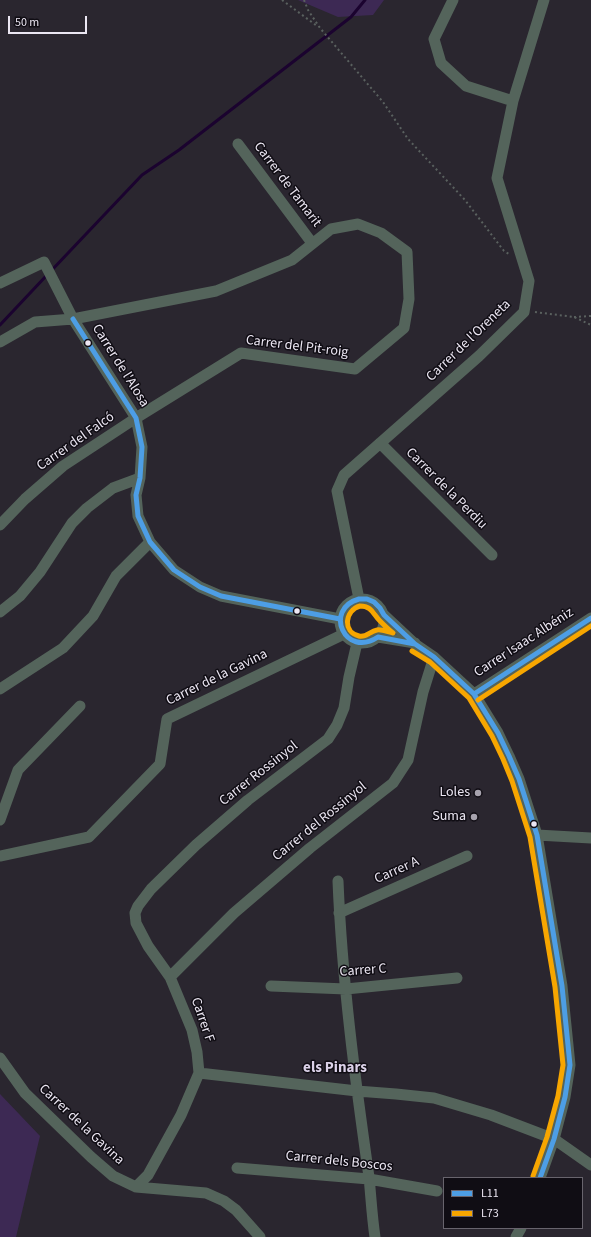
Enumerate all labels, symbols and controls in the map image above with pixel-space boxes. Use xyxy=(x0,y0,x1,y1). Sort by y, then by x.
scale bar xyxy=(10,8,89,34)
text: 50 m xyxy=(15,14,39,31)
street label: Carrer de Tamarit xyxy=(250,139,324,231)
street label: Carrer de l'Oreneta xyxy=(423,297,515,385)
street label: Carrer de l'Alosa xyxy=(88,321,152,411)
street label: Carrer del Pit-roig xyxy=(245,332,349,362)
unlabelled marker xyxy=(83,338,93,348)
street label: Carrer del Falcó xyxy=(34,409,118,475)
street label: Carrer de la Perdiu xyxy=(402,445,490,533)
street label: Carrer Isaac Albéniz xyxy=(471,605,577,681)
unlabelled marker xyxy=(292,606,302,616)
street label: Carrer de la Gavina xyxy=(164,646,270,710)
street label: Carrer Rossinyol xyxy=(216,738,302,810)
street label: Carrer del Rossinyol xyxy=(270,779,370,865)
place label: Loles xyxy=(439,785,470,801)
marker: Loles xyxy=(473,788,483,798)
place label: Suma xyxy=(432,809,466,825)
marker: Suma xyxy=(469,812,479,822)
unlabelled marker xyxy=(529,819,539,829)
street label: Carrer A xyxy=(372,854,422,888)
street label: Carrer C xyxy=(339,961,387,981)
street label: Carrer F xyxy=(187,995,217,1045)
district label: els Pinars xyxy=(303,1060,367,1078)
street label: Carrer de la Gavina xyxy=(35,1081,127,1169)
street label: Carrer dels Boscos xyxy=(285,1148,393,1176)
legend xyxy=(443,1177,583,1229)
text: L11 xyxy=(481,1185,499,1202)
text: L73 xyxy=(481,1205,499,1222)

